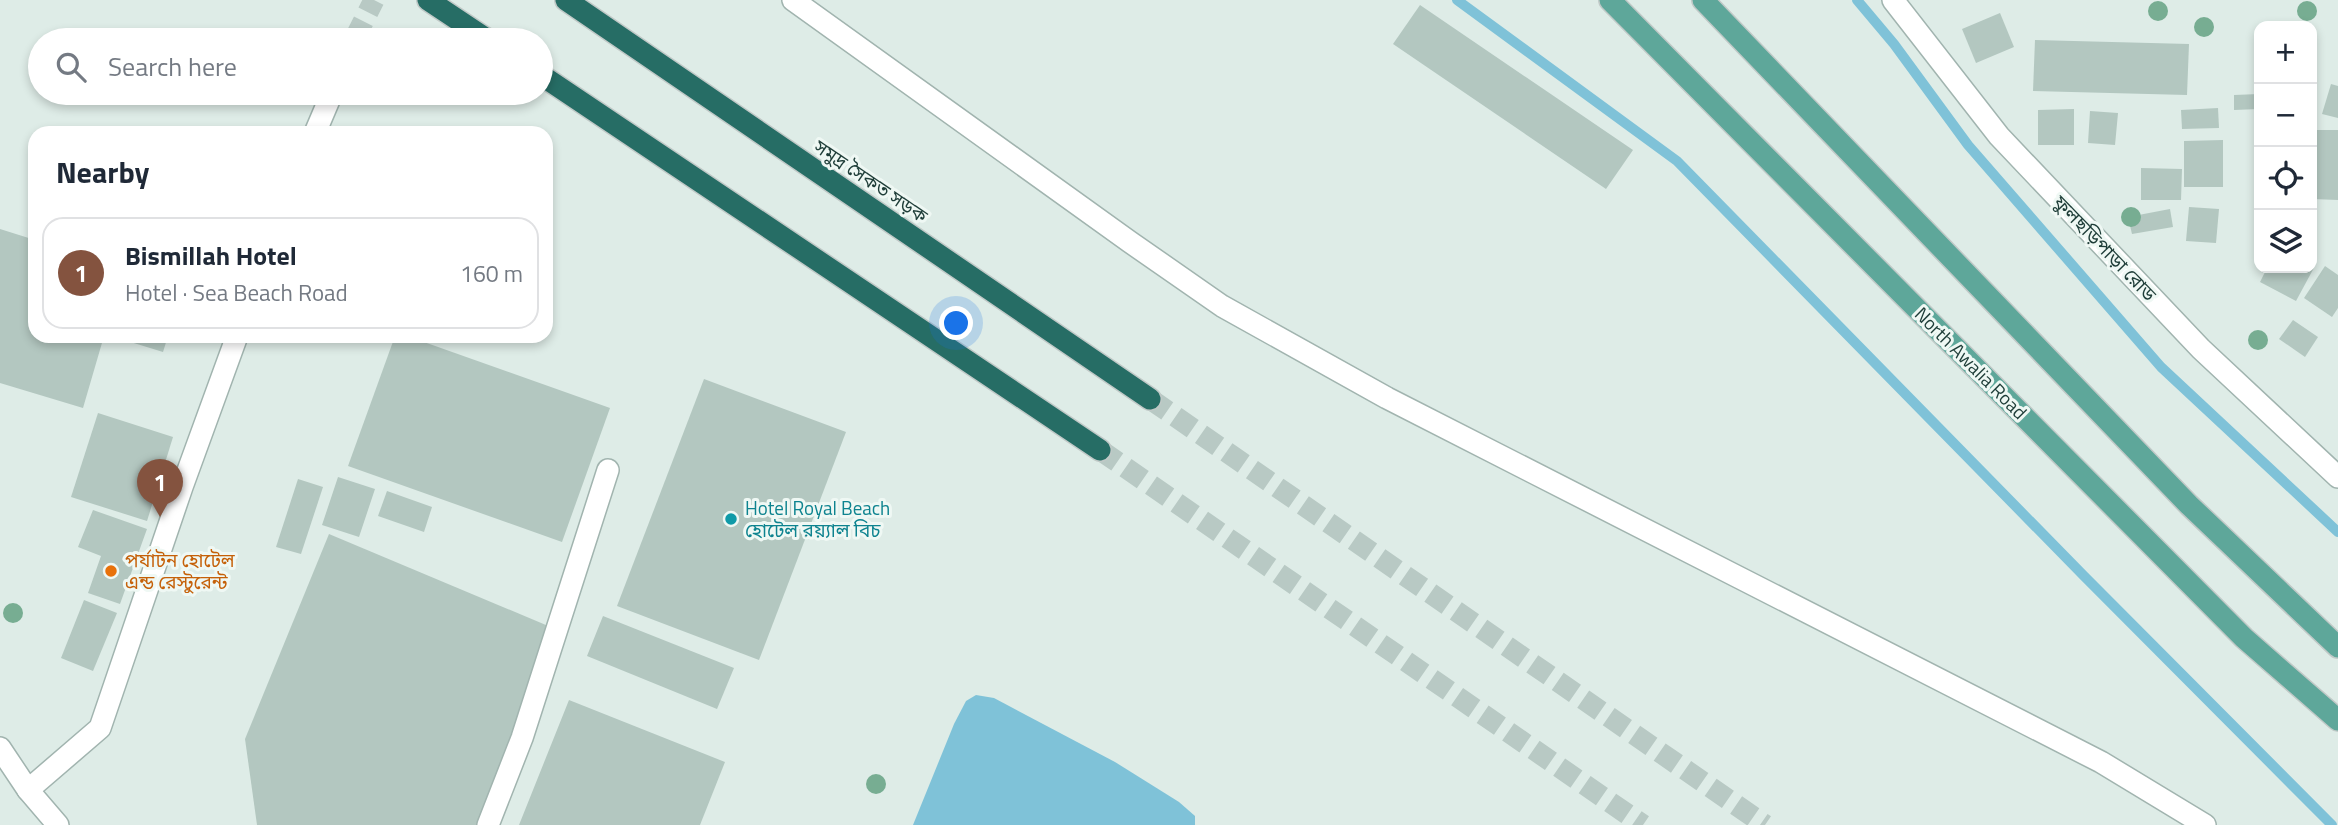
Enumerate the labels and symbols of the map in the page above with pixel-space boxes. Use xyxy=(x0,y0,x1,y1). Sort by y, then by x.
street label: সমুদ্র সৈকত সড়ক xyxy=(808,131,935,230)
street label: ফুলছড়িপাড়া রোড xyxy=(2046,187,2164,308)
street label: North Awalia Road xyxy=(1909,300,2034,425)
your location xyxy=(939,306,973,340)
pin: 1 xyxy=(137,459,183,517)
place label: Hotel Royal Beach হোটেল রয়্যাল বিচ xyxy=(745,493,890,544)
marker: Hotel Royal Beach হোটেল রয়্যাল বিচ xyxy=(723,511,739,527)
place label: পর্যাটন হোটেল এন্ড রেস্টুরেন্ট xyxy=(125,545,236,596)
marker: পর্যাটন হোটেল এন্ড রেস্টুরেন্ট xyxy=(103,563,119,579)

